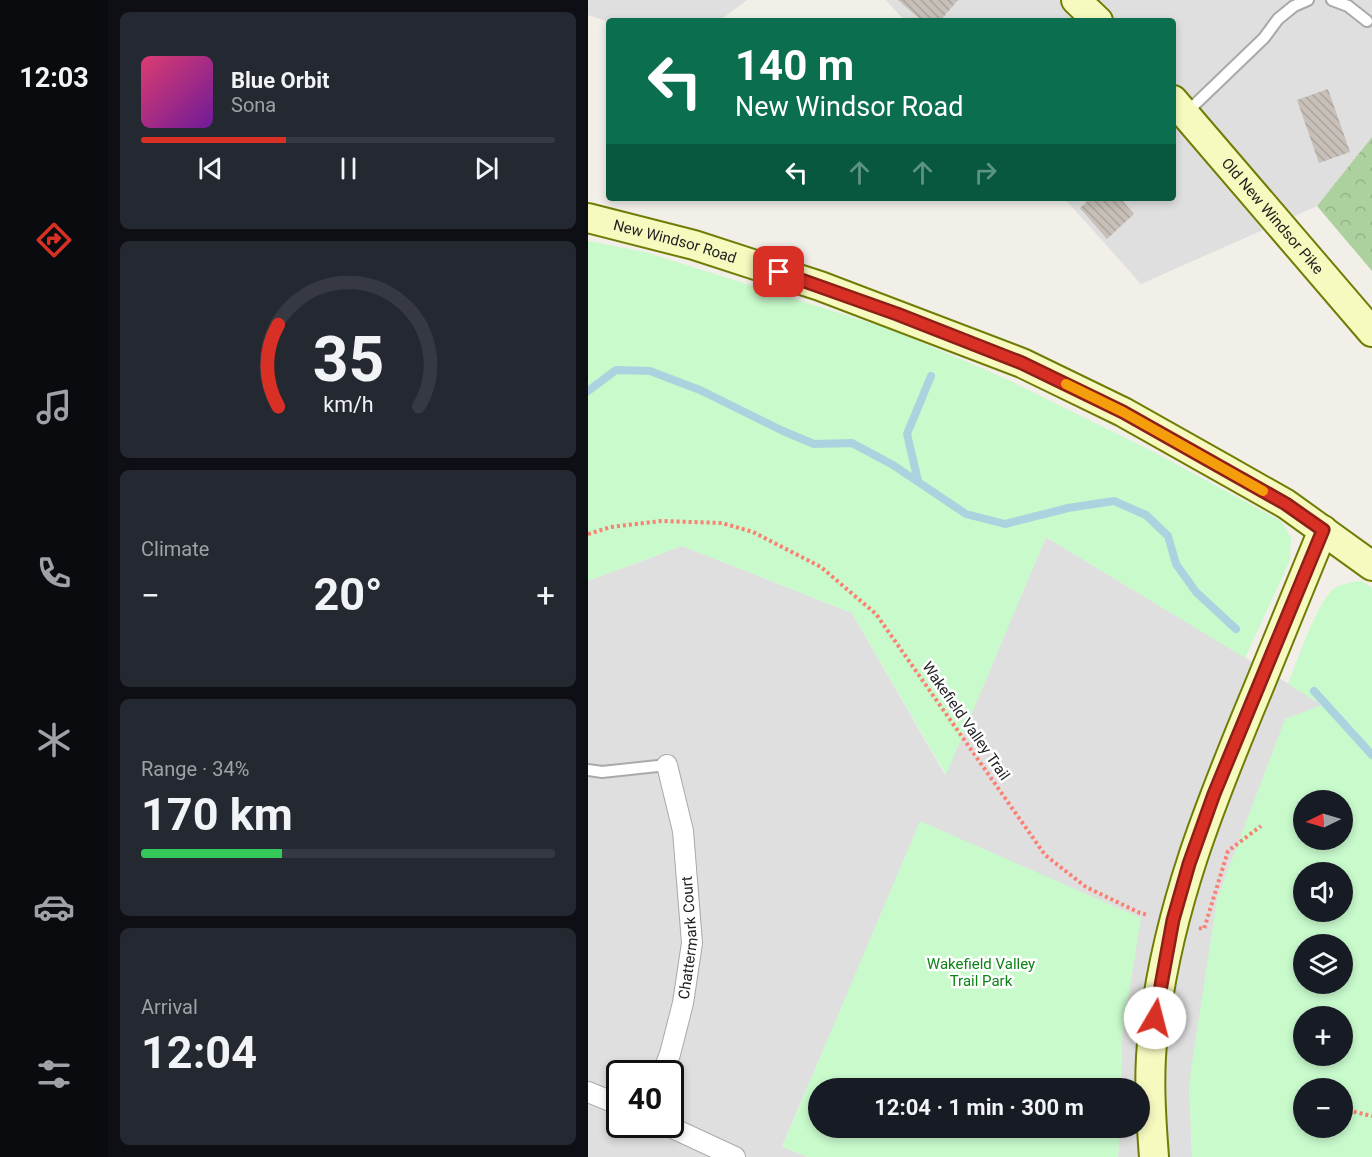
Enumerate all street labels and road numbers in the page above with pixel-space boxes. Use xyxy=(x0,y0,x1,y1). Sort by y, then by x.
street label: Old New Windsor Pike xyxy=(1218,154,1327,278)
street label: New Windsor Road xyxy=(611,216,739,267)
street label: Wakefield Valley Trail xyxy=(918,658,1014,784)
street label: Chattermark Court xyxy=(675,875,702,1000)

